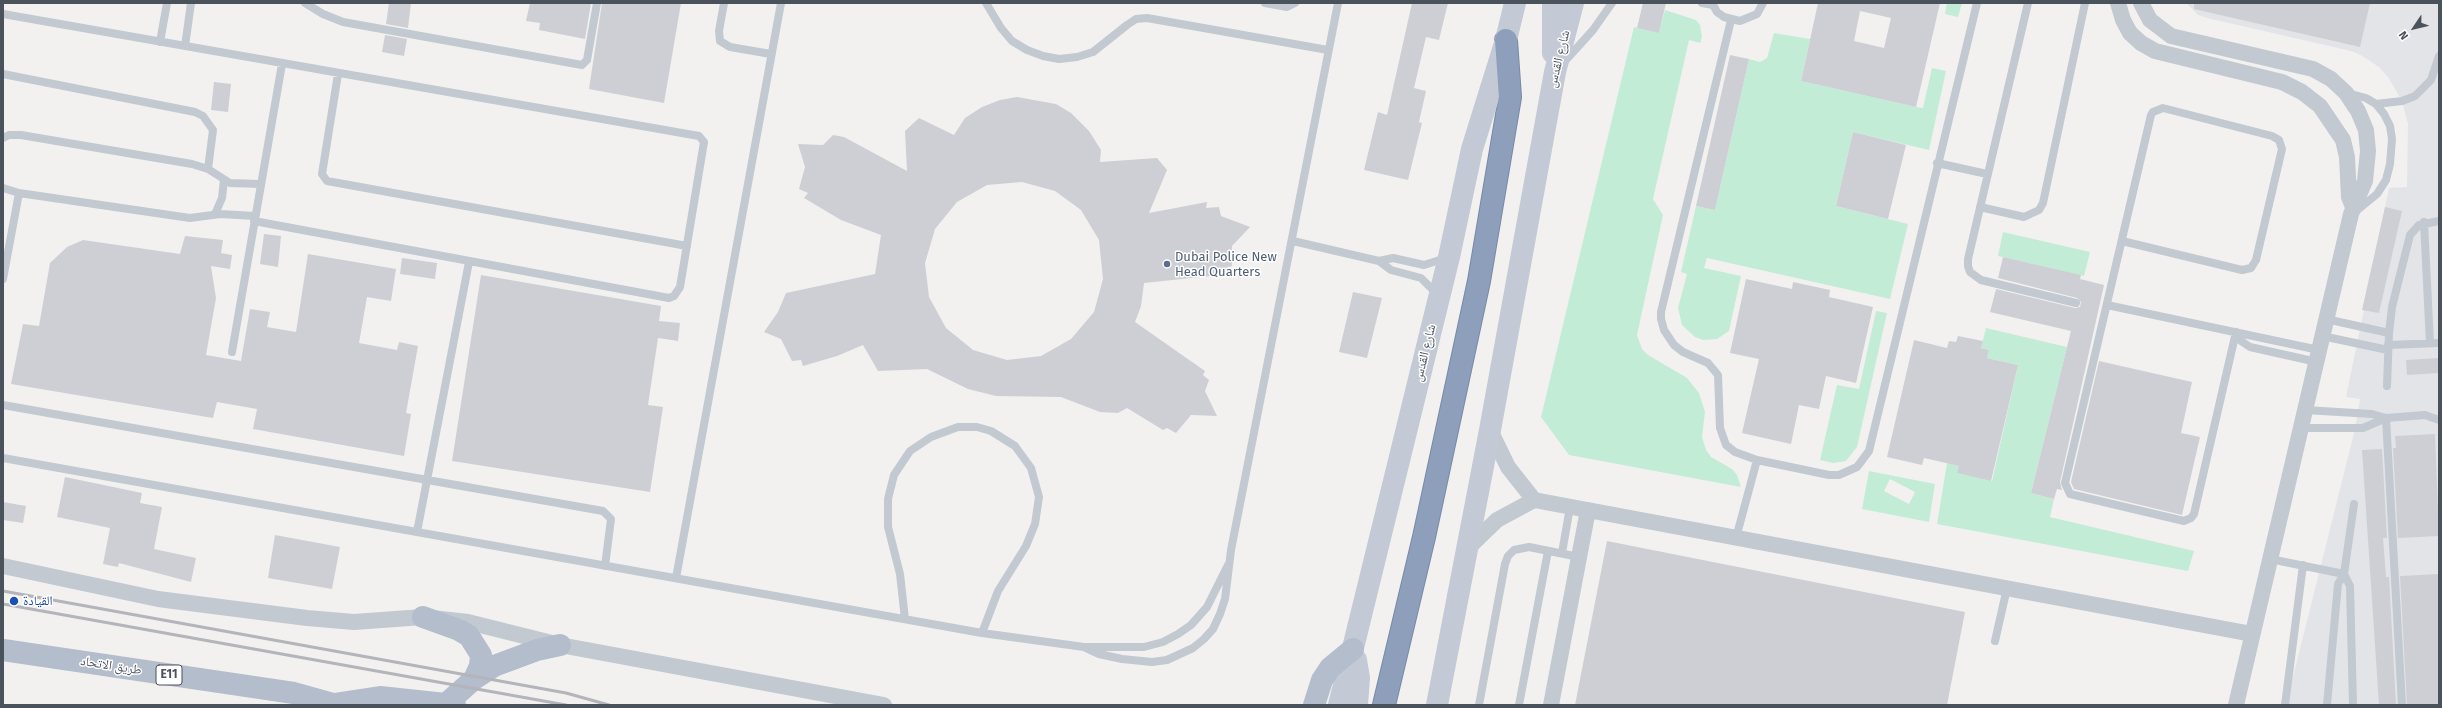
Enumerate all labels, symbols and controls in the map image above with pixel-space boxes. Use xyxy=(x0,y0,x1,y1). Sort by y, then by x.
north arrow xyxy=(2394,8,2434,48)
text: N xyxy=(2396,28,2411,42)
street label: شارع القدس xyxy=(1544,29,1574,89)
place label: Dubai Police New Head Quarters xyxy=(1175,249,1277,280)
marker: Dubai Police New Head Quarters xyxy=(1162,259,1172,269)
street label: شارع القدس xyxy=(1410,323,1440,383)
place label: القيادة xyxy=(23,593,53,609)
marker: القيادة xyxy=(8,595,20,607)
street label: طريق الاتحاد xyxy=(79,653,143,679)
road number: E11 xyxy=(156,665,182,685)

